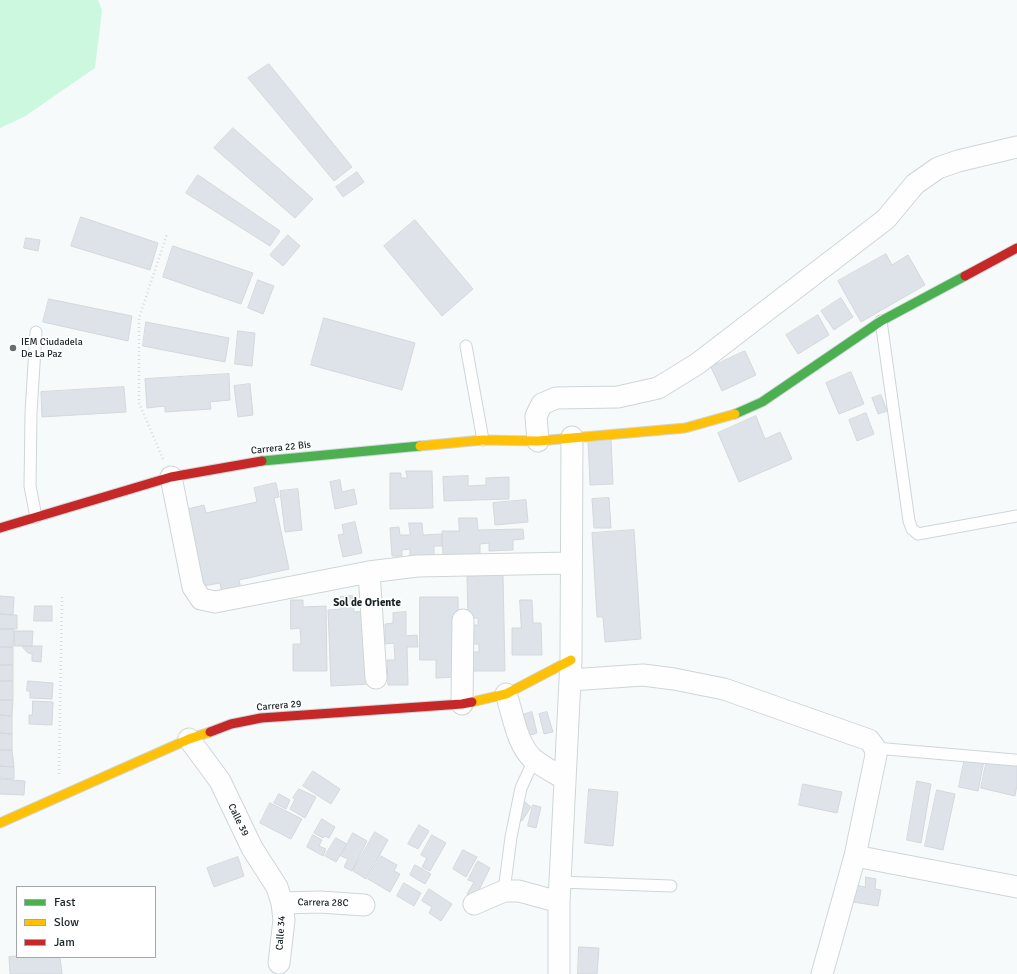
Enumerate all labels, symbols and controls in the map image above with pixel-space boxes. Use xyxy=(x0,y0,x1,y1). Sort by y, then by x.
place label: IEM Ciudadela De La Paz xyxy=(21,336,83,360)
marker: IEM Ciudadela De La Paz xyxy=(8,343,18,353)
street label: Carrera 22 Bis xyxy=(250,439,312,457)
district label: Sol de Oriente xyxy=(333,596,401,610)
street label: Carrera 29 xyxy=(256,698,302,714)
street label: Calle 39 xyxy=(225,802,251,838)
legend xyxy=(16,886,156,958)
text: Fast xyxy=(54,895,75,910)
street label: Carrera 28C xyxy=(297,897,349,909)
text: Slow xyxy=(54,915,79,930)
street label: Calle 34 xyxy=(274,915,288,951)
text: Jam xyxy=(54,935,75,950)

